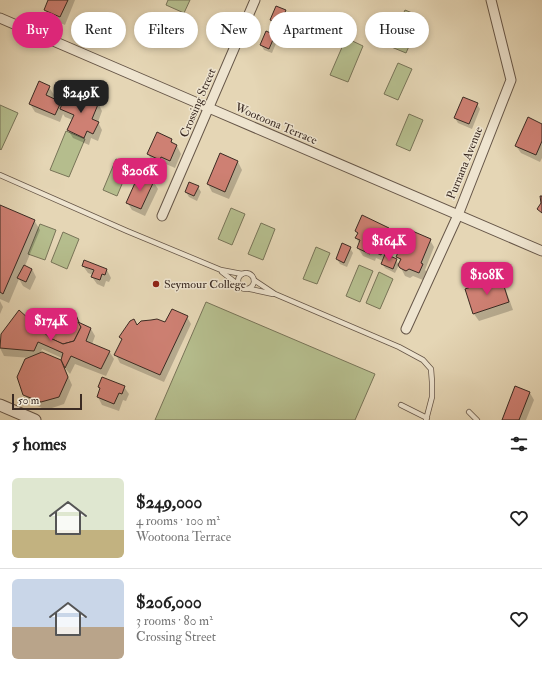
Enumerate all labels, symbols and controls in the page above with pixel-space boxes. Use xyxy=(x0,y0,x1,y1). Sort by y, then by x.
chip: Buy xyxy=(12,12,63,48)
chip: Rent xyxy=(71,12,126,48)
chip: Filters xyxy=(134,12,198,48)
chip: New xyxy=(206,12,261,48)
chip: Apartment xyxy=(269,12,357,48)
chip: House xyxy=(365,12,429,48)
street label: Crossing Street xyxy=(177,66,219,140)
pin: $249K xyxy=(53,80,109,114)
text: $249K xyxy=(63,85,99,101)
street label: Wootoona Terrace xyxy=(232,100,319,148)
street label: Purnana Avenue xyxy=(444,124,486,202)
pin: $206K xyxy=(112,158,168,192)
text: $206K xyxy=(122,163,158,179)
pin: $164K xyxy=(361,228,417,262)
text: $164K xyxy=(372,233,406,249)
pin: $108K xyxy=(459,262,515,296)
text: $108K xyxy=(470,267,504,283)
place label: Seymour College xyxy=(164,277,246,292)
marker: Seymour College xyxy=(151,279,161,289)
pin: $174K xyxy=(23,308,79,342)
text: $174K xyxy=(34,313,68,329)
scale bar xyxy=(12,392,82,411)
text: 50 m xyxy=(18,394,39,407)
icon: filters xyxy=(508,433,530,455)
text: 5 homes xyxy=(12,434,66,455)
text: $249,000 xyxy=(136,492,202,513)
icon: home xyxy=(44,494,92,542)
icon: heart xyxy=(508,507,530,529)
text: 4 rooms · 100 m² xyxy=(136,513,220,529)
text: Wootoona Terrace xyxy=(136,529,231,545)
text: $206,000 xyxy=(136,592,202,613)
icon: home xyxy=(44,595,92,643)
icon: heart xyxy=(508,608,530,630)
text: 3 rooms · 80 m² xyxy=(136,613,213,629)
text: Crossing Street xyxy=(136,629,216,645)

